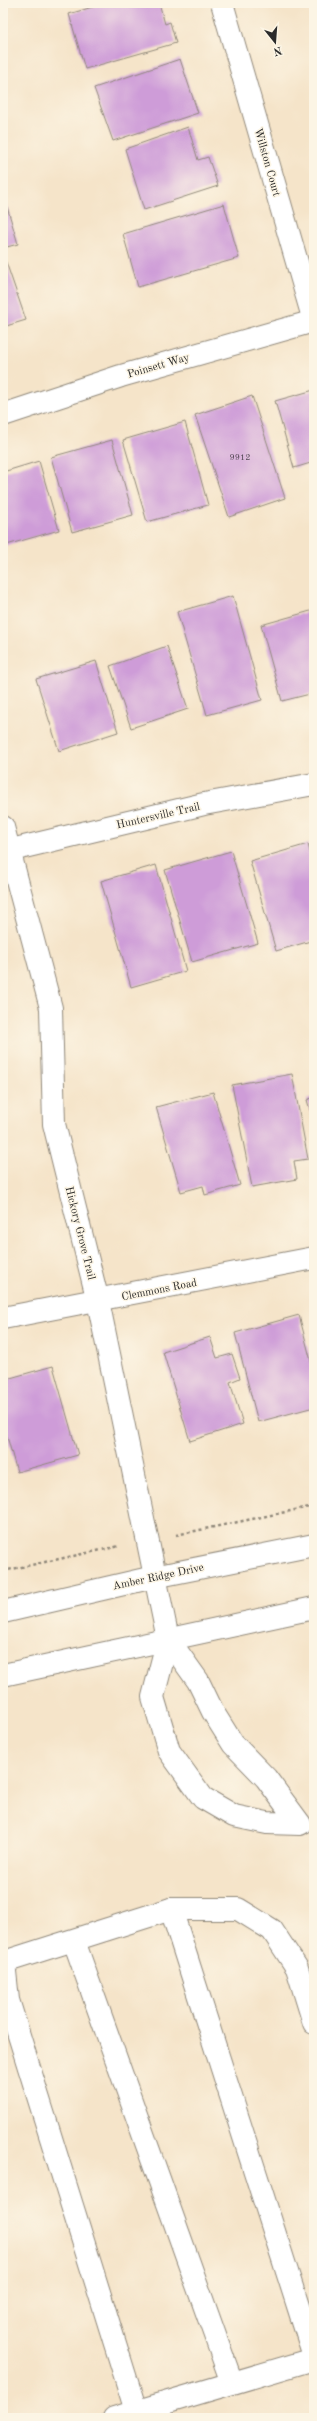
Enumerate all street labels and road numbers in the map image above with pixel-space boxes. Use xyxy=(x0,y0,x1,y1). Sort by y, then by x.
street label: Willston Court xyxy=(252,127,282,198)
street label: Poinsett Way xyxy=(126,352,191,381)
street label: Huntersville Trail xyxy=(116,802,201,831)
street label: Hickory Grove Trail xyxy=(63,1186,96,1281)
street label: Clemmons Road xyxy=(121,1278,198,1303)
street label: Amber Ridge Drive xyxy=(112,1562,205,1592)

